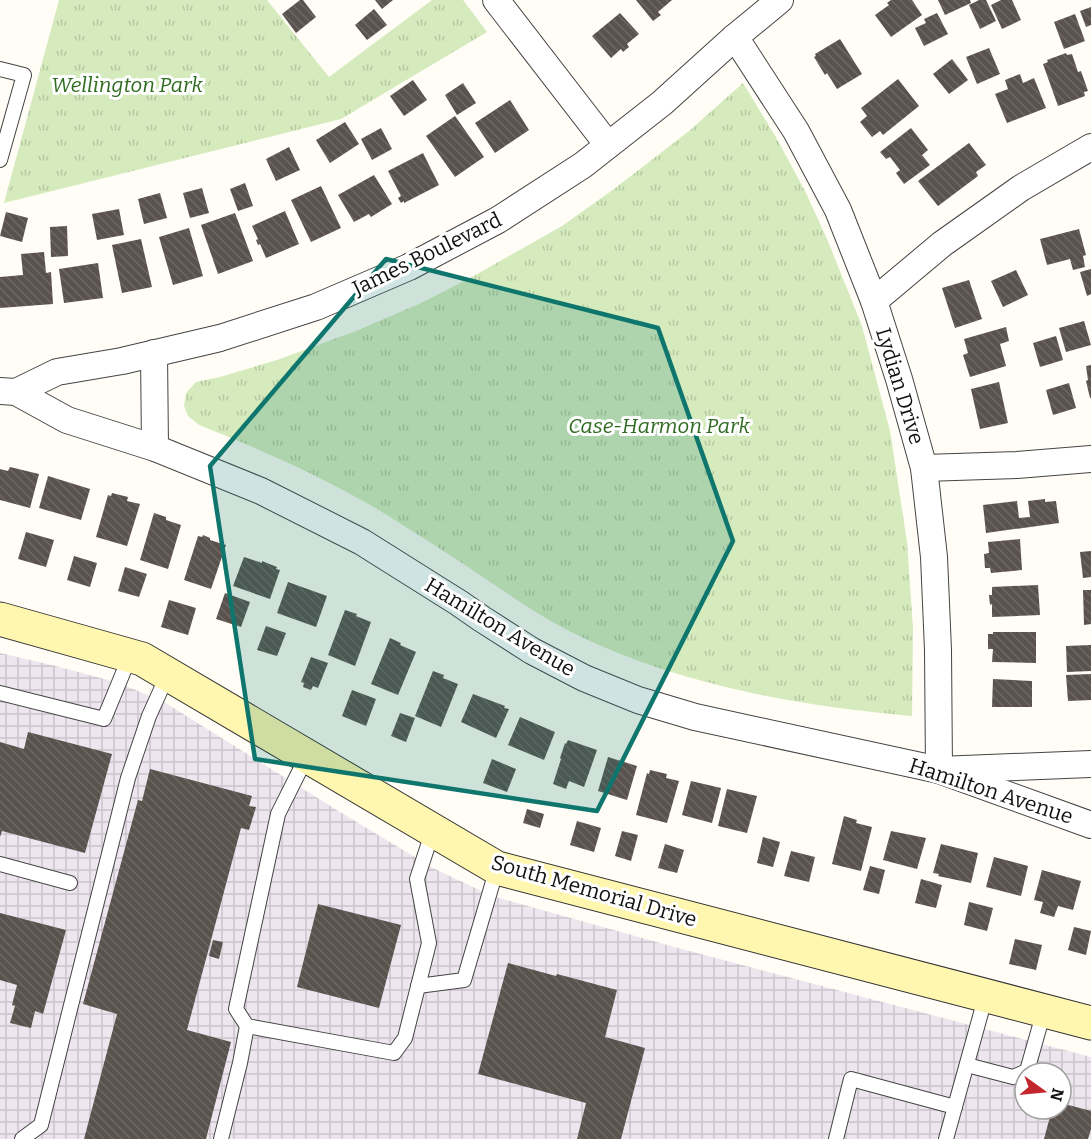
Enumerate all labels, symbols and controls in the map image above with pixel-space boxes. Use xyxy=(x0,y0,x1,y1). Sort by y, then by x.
park label: Wellington Park xyxy=(51,72,203,98)
street label: James Boulevard xyxy=(347,207,506,302)
street label: Lydian Drive xyxy=(870,325,930,447)
park label: Case-Harmon Park xyxy=(568,413,750,439)
street label: Hamilton Avenue xyxy=(420,572,580,682)
street label: Hamilton Avenue xyxy=(906,752,1076,830)
street label: South Memorial Drive xyxy=(488,849,700,933)
north arrow xyxy=(1013,1061,1073,1121)
text: N xyxy=(1046,1086,1068,1103)

